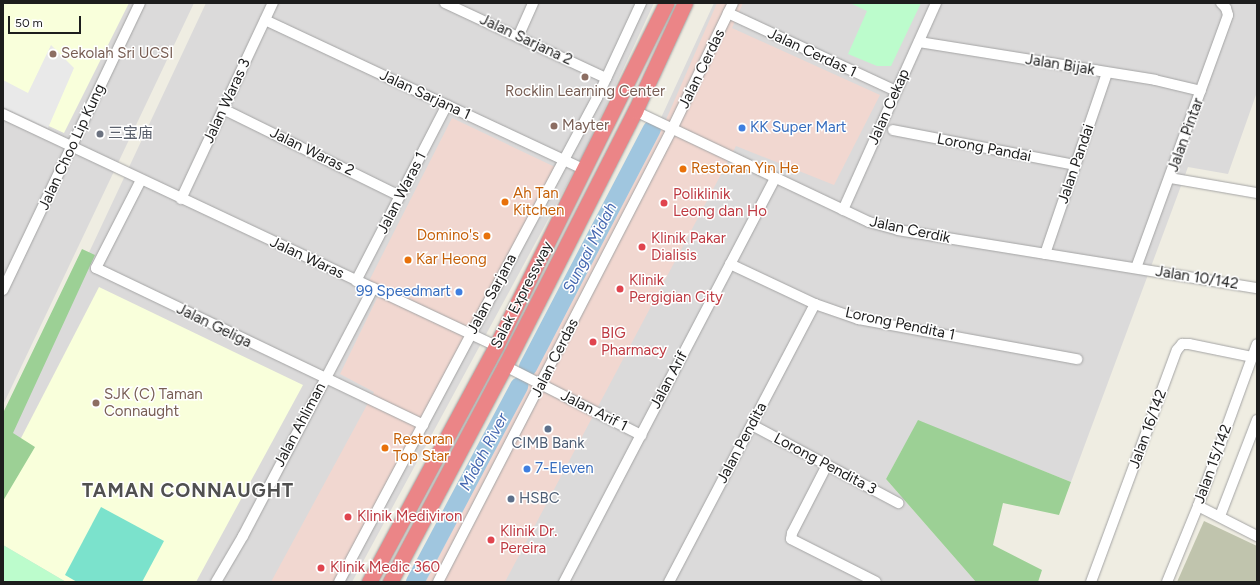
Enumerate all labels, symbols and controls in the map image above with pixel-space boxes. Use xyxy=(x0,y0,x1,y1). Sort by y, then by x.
scale bar xyxy=(10,8,83,34)
street label: Jalan Sarjana 2 xyxy=(477,11,575,69)
text: 50 m xyxy=(15,16,43,30)
street label: Jalan Cerdas 1 xyxy=(765,25,859,81)
street label: Jalan Cerdas xyxy=(675,26,729,112)
place label: Sekolah Sri UCSI xyxy=(61,45,173,63)
marker: Sekolah Sri UCSI xyxy=(48,49,58,59)
street label: Jalan Bijak xyxy=(1024,51,1096,79)
street label: Jalan Waras 3 xyxy=(200,56,254,146)
street label: Jalan Sarjana 1 xyxy=(377,66,473,124)
street label: Jalan Cekap xyxy=(864,66,914,148)
marker: Rocklin Learning Center xyxy=(580,72,590,82)
street label: Jalan Choo Lip Kung xyxy=(35,81,109,213)
place label: Rocklin Learning Center xyxy=(505,83,665,101)
street label: Jalan Pintar xyxy=(1164,96,1208,174)
place label: Mayter xyxy=(562,117,609,135)
place label: KK Super Mart xyxy=(750,119,846,137)
marker: Mayter xyxy=(549,121,559,131)
street label: Jalan Pandai xyxy=(1054,122,1098,206)
marker: KK Super Mart xyxy=(737,123,747,133)
street label: Jalan Waras 2 xyxy=(267,124,357,180)
place label: 三宝庙 xyxy=(108,125,153,143)
marker: 三宝庙 xyxy=(95,129,105,139)
street label: Lorong Pandai xyxy=(935,130,1033,166)
street label: Jalan Waras 1 xyxy=(374,149,430,237)
place label: Restoran Yin He xyxy=(691,160,799,178)
marker: Restoran Yin He xyxy=(678,164,688,174)
place label: Ah Tan Kitchen xyxy=(513,184,564,219)
place label: Poliklinik Leong dan Ho xyxy=(673,185,767,220)
marker: Ah Tan Kitchen xyxy=(500,197,510,207)
marker: Poliklinik Leong dan Ho xyxy=(658,197,670,209)
water label: Sungai Midah xyxy=(559,199,621,297)
street label: Jalan Cerdik xyxy=(868,213,952,247)
place label: Domino's xyxy=(417,227,479,245)
place label: Klinik Pakar Dialisis xyxy=(651,229,726,264)
marker: Domino's xyxy=(482,231,492,241)
street label: Jalan Waras xyxy=(267,233,347,283)
street label: Salak Expressway xyxy=(487,238,557,352)
marker: Klinik Pakar Dialisis xyxy=(636,241,648,253)
place label: Kar Heong xyxy=(416,251,487,269)
street label: Jalan Sarjana xyxy=(463,251,521,337)
marker: Kar Heong xyxy=(403,255,413,265)
street label: Jalan 10/142 xyxy=(1154,263,1240,293)
place label: Klinik Pergigian City xyxy=(629,271,723,306)
place label: 99 Speedmart xyxy=(356,283,451,301)
marker: Klinik Pergigian City xyxy=(614,283,626,295)
marker: 99 Speedmart xyxy=(454,287,464,297)
street label: Jalan Geliga xyxy=(174,300,254,352)
street label: Lorong Pendita 1 xyxy=(844,304,956,344)
street label: Jalan Cerdas xyxy=(527,316,583,400)
place label: BIG Pharmacy xyxy=(601,324,667,359)
marker: BIG Pharmacy xyxy=(588,337,598,347)
street label: Jalan Arif xyxy=(646,348,692,412)
street label: Jalan Ahliman xyxy=(270,380,330,470)
place label: SJK (C) Taman Connaught xyxy=(104,385,203,420)
street label: Jalan Arif 1 xyxy=(558,387,630,435)
street label: Jalan 16/142 xyxy=(1125,387,1171,471)
marker: SJK (C) Taman Connaught xyxy=(91,398,101,408)
street label: Jalan Pendita xyxy=(713,399,771,487)
water label: Midah River xyxy=(456,410,512,494)
street label: Jalan 15/142 xyxy=(1190,422,1236,506)
marker: CIMB Bank xyxy=(543,424,553,434)
street label: Lorong Pendita 3 xyxy=(771,429,879,499)
place label: Restoran Top Star xyxy=(393,430,453,465)
place label: CIMB Bank xyxy=(512,435,584,453)
marker: Restoran Top Star xyxy=(380,443,390,453)
place label: 7-Eleven xyxy=(535,460,594,478)
marker: 7-Eleven xyxy=(522,464,532,474)
district label: TAMAN CONNAUGHT xyxy=(82,480,294,502)
place label: HSBC xyxy=(519,490,559,508)
marker: HSBC xyxy=(506,494,516,504)
place label: Klinik Mediviron xyxy=(357,508,462,526)
marker: Klinik Mediviron xyxy=(342,511,354,523)
place label: Klinik Dr. Pereira xyxy=(500,522,557,557)
marker: Klinik Dr. Pereira xyxy=(485,534,497,546)
place label: Klinik Medic 360 xyxy=(330,559,440,577)
marker: Klinik Medic 360 xyxy=(315,562,327,574)

